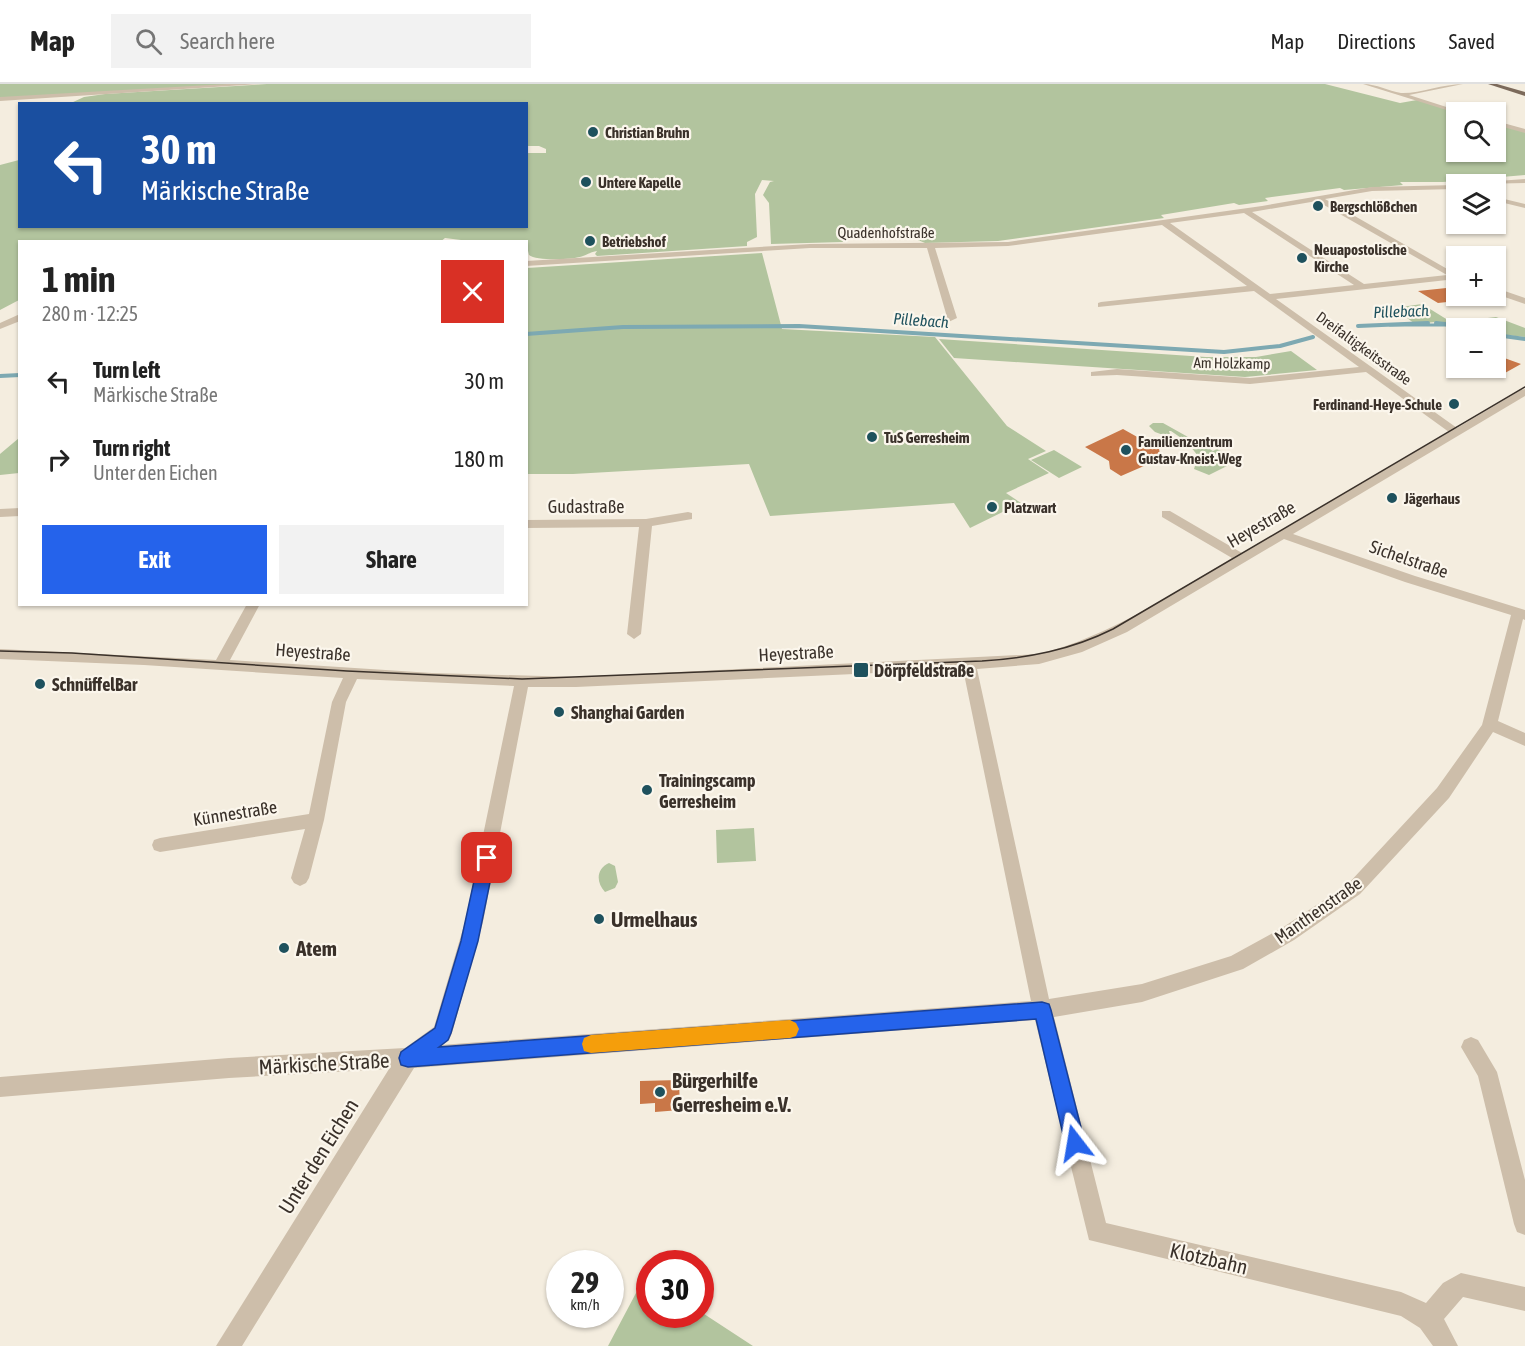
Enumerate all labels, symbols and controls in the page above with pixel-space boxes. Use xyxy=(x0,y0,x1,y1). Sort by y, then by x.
search box xyxy=(111,14,531,68)
text: Map xyxy=(30,25,75,57)
icon: search xyxy=(132,25,165,58)
text: Search here xyxy=(180,28,275,54)
text: Map xyxy=(1270,29,1304,53)
text: Directions xyxy=(1337,29,1416,53)
text: Saved xyxy=(1449,29,1495,53)
map controls xyxy=(1446,102,1506,378)
button: search xyxy=(1446,102,1506,162)
place label: Christian Bruhn xyxy=(605,124,690,141)
text: 30 m xyxy=(141,125,216,173)
marker: Christian Bruhn xyxy=(586,125,600,139)
icon: left xyxy=(42,126,120,204)
place label: Untere Kapelle xyxy=(598,174,681,191)
button: layers xyxy=(1446,174,1506,234)
text: Märkische Straße xyxy=(141,175,310,206)
marker: Untere Kapelle xyxy=(579,175,593,189)
place label: Bergschlößchen xyxy=(1330,198,1417,215)
marker: Bergschlößchen xyxy=(1311,199,1325,213)
street label: Quadenhofstraße xyxy=(837,224,935,241)
place label: Betriebshof xyxy=(602,233,667,250)
marker: Betriebshof xyxy=(583,234,597,248)
place label: Neuapostolische Kirche xyxy=(1314,241,1407,275)
button: + xyxy=(1446,246,1506,306)
marker: Neuapostolische Kirche xyxy=(1295,251,1309,265)
text: 1 min xyxy=(42,258,116,300)
button: close xyxy=(441,260,504,323)
water label: Pillebach xyxy=(1373,301,1429,321)
text: 280 m · 12:25 xyxy=(42,302,138,325)
street label: Dreifaltigkeitsstraße xyxy=(1313,308,1415,388)
water label: Pillebach xyxy=(893,309,949,331)
button: − xyxy=(1446,318,1506,378)
street label: Am Holzkamp xyxy=(1193,354,1271,372)
text: Turn left xyxy=(93,357,160,383)
icon: left xyxy=(42,365,75,398)
text: 30 m xyxy=(464,368,504,394)
text: Märkische Straße xyxy=(93,383,218,406)
place label: Ferdinand-Heye-Schule xyxy=(1313,396,1442,413)
marker: Ferdinand-Heye-Schule xyxy=(1447,397,1461,411)
place label: TuS Gerresheim xyxy=(884,429,970,446)
marker: TuS Gerresheim xyxy=(865,430,879,444)
place label: Familienzentrum Gustav-Kneist-Weg xyxy=(1138,433,1242,467)
text: Turn right xyxy=(93,435,170,461)
icon: right xyxy=(42,443,75,476)
marker: Familienzentrum Gustav-Kneist-Weg xyxy=(1119,443,1133,457)
text: 180 m xyxy=(454,446,504,472)
text: Unter den Eichen xyxy=(93,461,218,484)
place label: Jägerhaus xyxy=(1403,490,1461,507)
marker: Jägerhaus xyxy=(1385,491,1399,505)
street label: Gudastraße xyxy=(548,496,624,517)
street label: Heyestraße xyxy=(1223,496,1299,552)
place label: Platzwart xyxy=(1004,499,1057,516)
marker: Platzwart xyxy=(985,500,999,514)
button: Exit xyxy=(42,525,267,594)
button: Share xyxy=(279,525,504,594)
street label: Sichelstraße xyxy=(1367,536,1451,582)
street label: Heyestraße xyxy=(275,639,351,665)
street label: Heyestraße xyxy=(758,641,834,665)
place label: Dörpfeldstraße xyxy=(874,660,974,681)
marker: Dörpfeldstraße xyxy=(852,661,870,679)
place label: SchnüffelBar xyxy=(52,674,138,695)
marker: SchnüffelBar xyxy=(33,677,47,691)
place label: Shanghai Garden xyxy=(571,702,685,723)
marker: Shanghai Garden xyxy=(552,705,566,719)
place label: Trainingscamp Gerresheim xyxy=(659,770,756,812)
marker: Trainingscamp Gerresheim xyxy=(640,783,654,797)
street label: Künnestraße xyxy=(192,796,278,830)
pin xyxy=(461,832,512,883)
icon: arrive xyxy=(470,841,503,874)
street label: Manthenstraße xyxy=(1270,872,1366,948)
place label: Urmelhaus xyxy=(611,907,698,931)
marker: Urmelhaus xyxy=(592,912,606,926)
place label: Atem xyxy=(295,936,337,960)
marker: Atem xyxy=(277,941,291,955)
street label: Märkische Straße xyxy=(258,1048,390,1078)
place label: Bürgerhilfe Gerresheim e.V. xyxy=(672,1068,791,1116)
marker: Bürgerhilfe Gerresheim e.V. xyxy=(653,1085,667,1099)
street label: Unter den Eichen xyxy=(273,1094,363,1218)
position arrow xyxy=(1043,1111,1107,1175)
street label: Klotzbahn xyxy=(1168,1237,1250,1279)
speed limit sign: 30 xyxy=(636,1250,714,1328)
text: 29 xyxy=(571,1265,599,1299)
text: km/h xyxy=(570,1296,600,1313)

